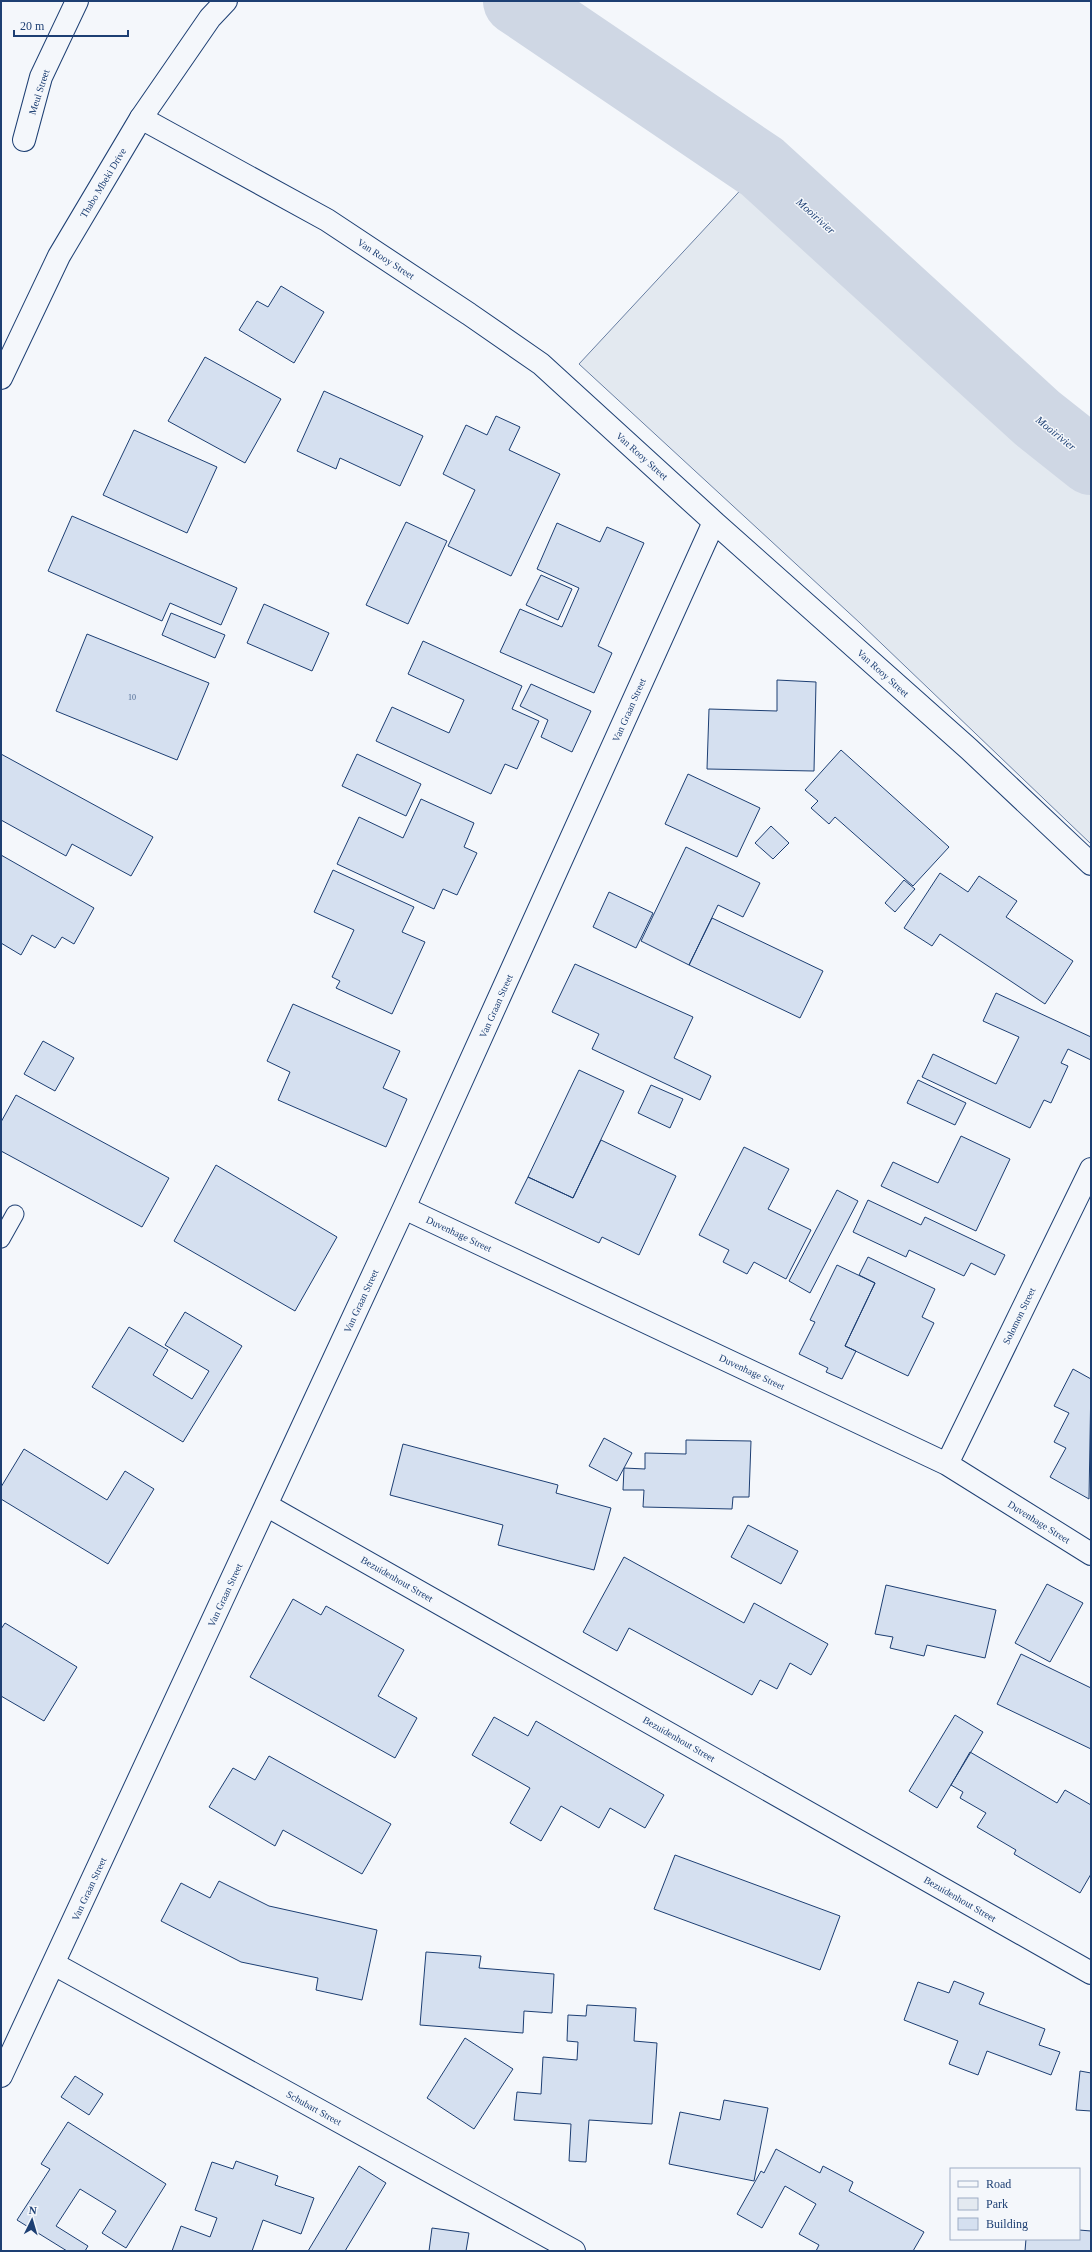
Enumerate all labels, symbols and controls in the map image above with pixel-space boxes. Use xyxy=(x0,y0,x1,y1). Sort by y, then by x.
scale bar xyxy=(14,12,128,38)
text: 20 m xyxy=(20,19,45,33)
street label: Meul Street xyxy=(27,68,52,116)
street label: Thabo Mbeki Drive xyxy=(78,146,128,220)
water label: Mooirivier xyxy=(794,195,838,237)
street label: Van Rooy Street xyxy=(356,237,417,282)
water label: Mooirivier xyxy=(1033,413,1079,453)
street label: Van Rooy Street xyxy=(614,430,670,482)
street label: Van Rooy Street xyxy=(855,647,911,699)
street label: Van Graan Street xyxy=(610,676,648,743)
house number: 10 xyxy=(128,693,136,702)
street label: Van Graan Street xyxy=(477,972,515,1039)
street label: Duvenhage Street xyxy=(424,1214,494,1254)
street label: Van Graan Street xyxy=(342,1268,381,1334)
street label: Solomon Street xyxy=(1000,1286,1038,1346)
street label: Duvenhage Street xyxy=(717,1352,787,1392)
street label: Duvenhage Street xyxy=(1006,1498,1072,1546)
street label: Bezuidenhout Street xyxy=(359,1554,435,1604)
street label: Van Graan Street xyxy=(206,1562,245,1628)
street label: Bezuidenhout Street xyxy=(641,1714,717,1764)
street label: Van Graan Street xyxy=(70,1856,109,1922)
street label: Bezuidenhout Street xyxy=(922,1874,998,1924)
street label: Schubart Street xyxy=(284,2088,344,2128)
legend xyxy=(950,2168,1080,2240)
text: Road xyxy=(986,2177,1011,2191)
text: Park xyxy=(986,2197,1008,2211)
north arrow xyxy=(12,2200,52,2240)
text: N xyxy=(28,2204,37,2216)
text: Building xyxy=(986,2217,1028,2231)

